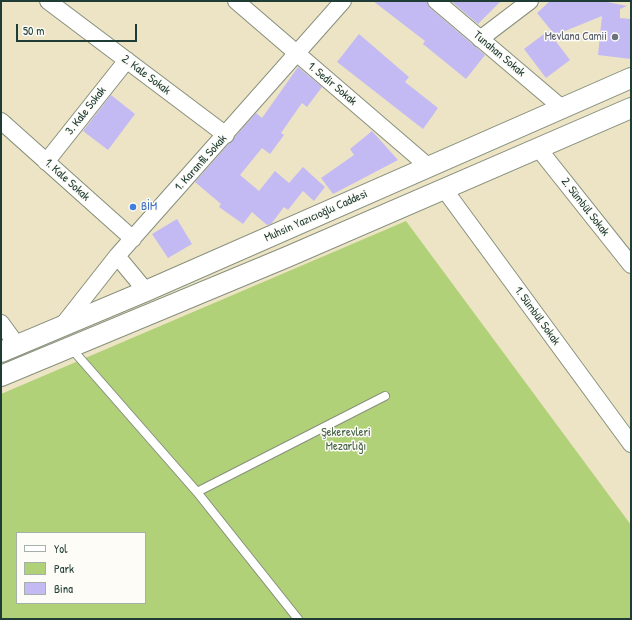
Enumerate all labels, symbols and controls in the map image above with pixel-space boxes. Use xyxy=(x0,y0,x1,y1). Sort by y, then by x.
scale bar xyxy=(18,16,139,42)
text: 50 m xyxy=(23,22,44,39)
street label: Tunahan Sokak xyxy=(470,28,528,80)
place label: Mevlana Camii xyxy=(545,30,607,44)
marker: Mevlana Camii xyxy=(610,32,620,42)
street label: 2. Kale Sokak xyxy=(119,52,173,98)
street label: 1. Sedir Sokak xyxy=(304,59,360,109)
street label: 3. Kale Sokak xyxy=(63,84,109,138)
street label: 1. Karanfil Sokak xyxy=(172,132,230,194)
street label: 1. Kale Sokak xyxy=(41,156,93,204)
street label: 2. Sümbül Sokak xyxy=(558,175,612,239)
street label: Muhsin Yazıcıoğlu Caddesi xyxy=(262,187,370,245)
place label: BİM xyxy=(141,200,157,214)
marker: BİM xyxy=(128,202,138,212)
street label: 1. Sümbül Sokak xyxy=(511,284,563,348)
park label: Şekerevleri Mezarlığı xyxy=(321,426,371,454)
legend xyxy=(16,532,146,604)
text: Yol xyxy=(54,540,67,557)
text: Park xyxy=(54,560,74,577)
text: Bina xyxy=(54,580,73,597)

